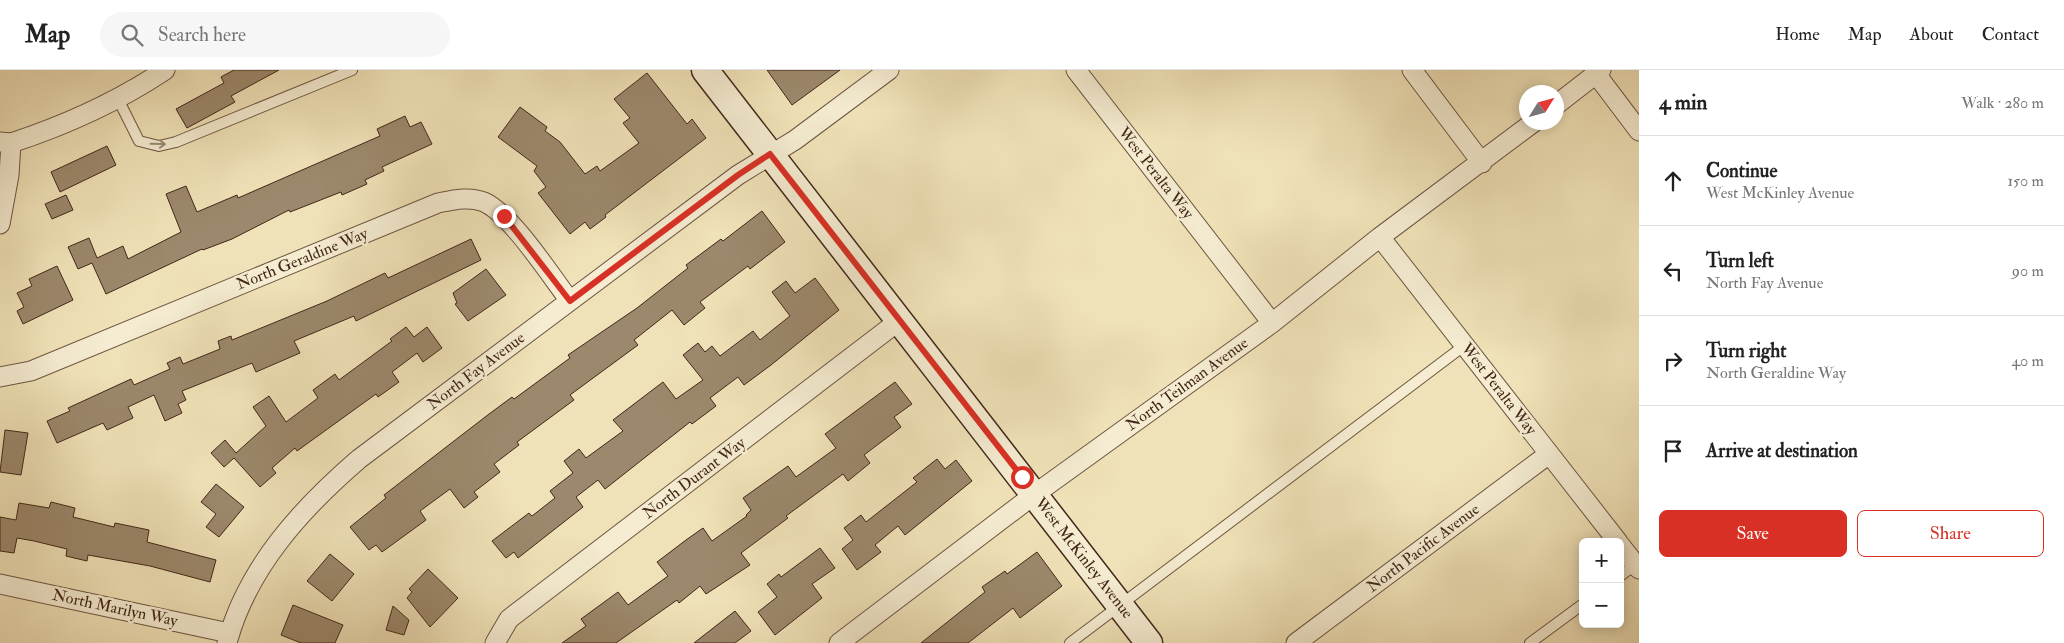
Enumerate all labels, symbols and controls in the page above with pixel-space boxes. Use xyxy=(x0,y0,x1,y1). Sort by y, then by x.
search box xyxy=(100,12,450,57)
text: Map xyxy=(25,19,70,50)
icon: search xyxy=(118,21,146,49)
text: Search here xyxy=(158,23,246,47)
text: Home xyxy=(1775,23,1820,46)
text: Map xyxy=(1848,23,1882,46)
text: About xyxy=(1910,23,1954,46)
text: Contact xyxy=(1982,23,2039,46)
north arrow xyxy=(1519,85,1564,130)
text: 4 min xyxy=(1659,89,1707,116)
text: Walk · 280 m xyxy=(1961,93,2044,113)
street label: West Peralta Way xyxy=(1113,122,1199,224)
one-way arrow xyxy=(149,139,165,149)
text: Continue xyxy=(1706,159,1777,183)
icon: ahead xyxy=(1659,167,1687,195)
text: 150 m xyxy=(2007,171,2044,191)
text: West McKinley Avenue xyxy=(1706,183,1854,203)
route end xyxy=(493,205,516,228)
street label: North Geraldine Way xyxy=(233,223,372,295)
text: Turn left xyxy=(1706,249,1774,273)
icon: left xyxy=(1659,257,1687,285)
text: 90 m xyxy=(2012,261,2044,281)
text: North Fay Avenue xyxy=(1706,273,1823,293)
street label: North Fay Avenue xyxy=(423,328,529,414)
street label: North Teilman Avenue xyxy=(1122,333,1252,435)
street label: West Peralta Way xyxy=(1456,338,1542,440)
text: Turn right xyxy=(1706,339,1786,363)
icon: right xyxy=(1659,347,1687,375)
text: 40 m xyxy=(2011,351,2044,371)
text: North Geraldine Way xyxy=(1706,363,1846,383)
street label: North Durant Way xyxy=(639,432,750,523)
icon: arrive xyxy=(1659,437,1687,465)
text: Arrive at destination xyxy=(1706,439,1858,463)
route start xyxy=(1011,466,1034,489)
street label: West McKinley Avenue xyxy=(1030,493,1138,623)
street label: North Pacific Avenue xyxy=(1363,499,1483,597)
button: Save xyxy=(1659,510,1847,557)
button: Share xyxy=(1857,510,2044,557)
map controls xyxy=(1579,538,1624,628)
button: + xyxy=(1579,538,1624,583)
button: − xyxy=(1579,583,1624,628)
street label: North Marilyn Way xyxy=(50,585,181,631)

